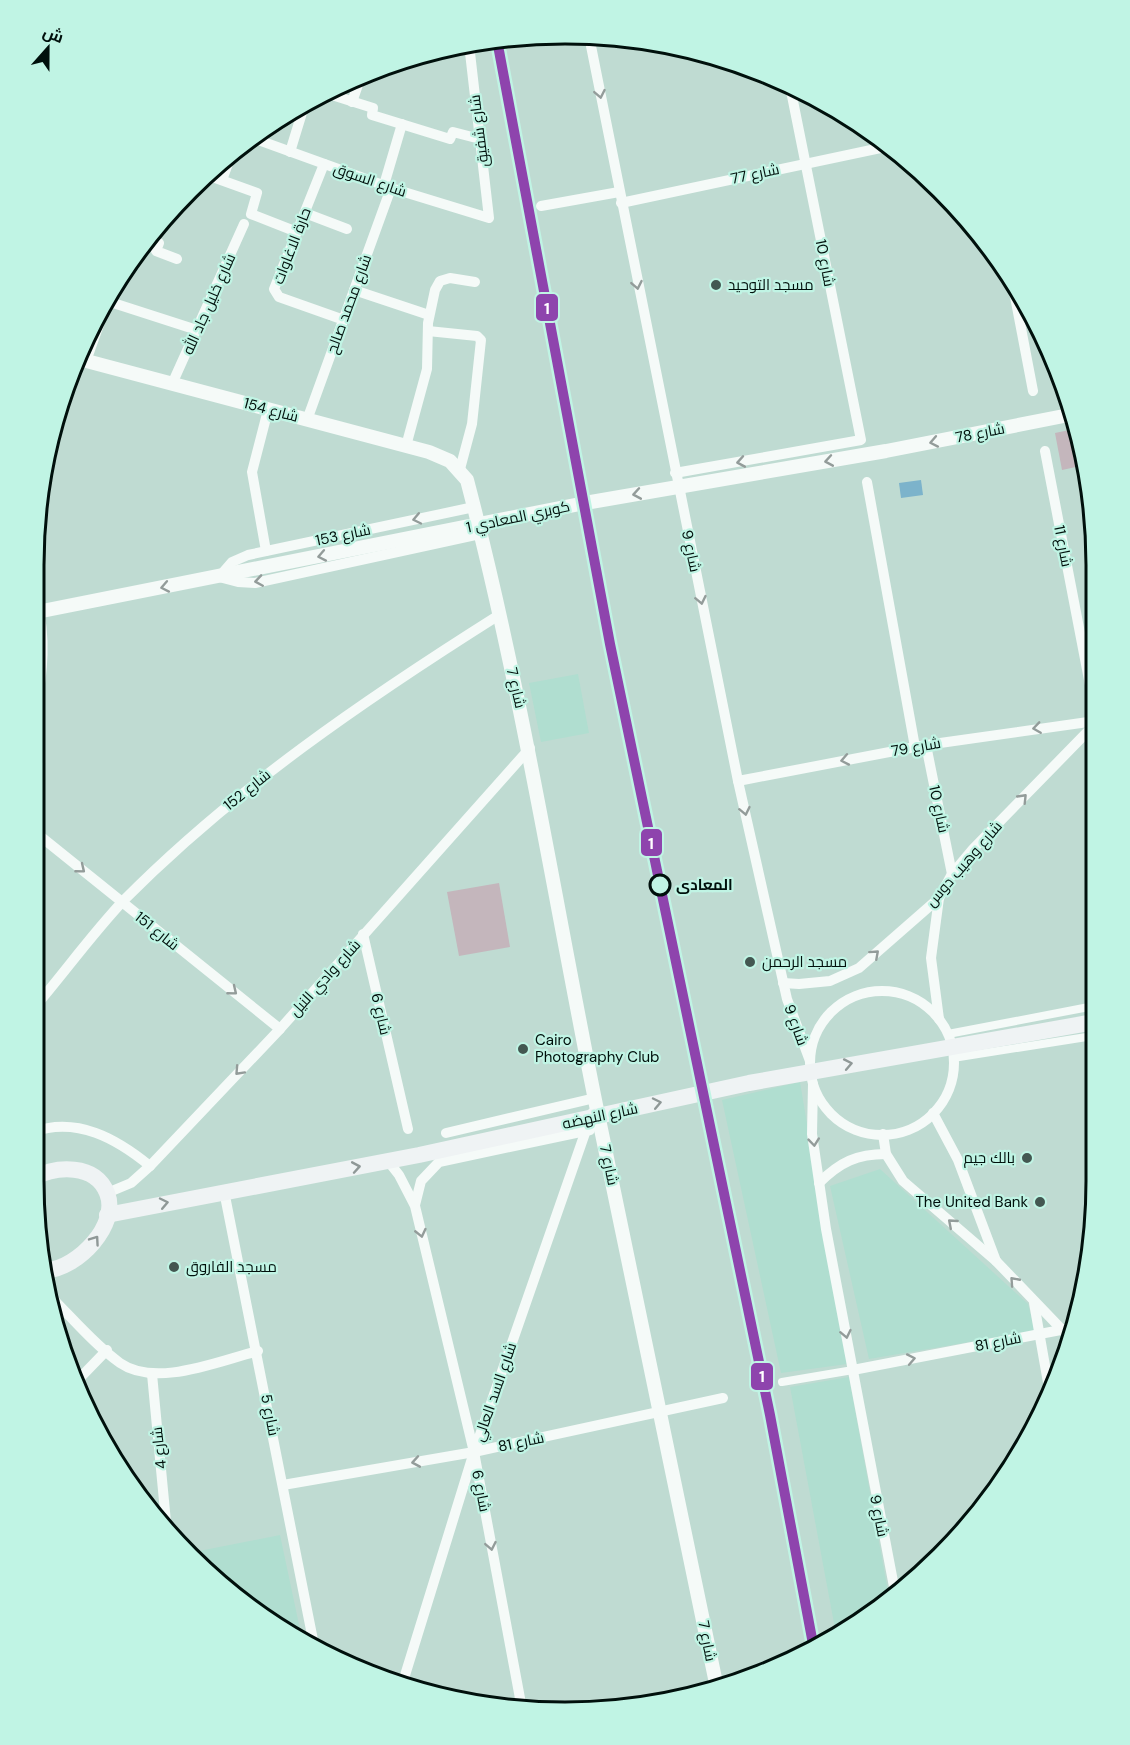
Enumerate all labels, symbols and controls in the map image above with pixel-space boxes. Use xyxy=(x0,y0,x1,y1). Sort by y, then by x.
north arrow xyxy=(18,18,78,78)
text: ش xyxy=(40,21,67,48)
one-way arrow xyxy=(593,88,606,98)
street label: شارع شفيق xyxy=(465,93,494,168)
street label: شارع السوق xyxy=(331,158,409,203)
street label: شارع 77 xyxy=(729,159,781,190)
street label: حارة الاغاوات xyxy=(268,205,316,287)
street label: شارع 10 xyxy=(810,238,839,289)
street label: شارع خليل جاد الله xyxy=(178,250,241,358)
street label: شارع محمد صالح xyxy=(322,252,377,357)
place label: مسجد التوحيد xyxy=(728,275,814,295)
marker: مسجد التوحيد xyxy=(709,278,723,292)
one-way arrow xyxy=(630,280,643,290)
line badge: 1 xyxy=(535,293,559,322)
text: 1 xyxy=(544,298,550,319)
street label: شارع 154 xyxy=(241,393,301,428)
street label: شارع 78 xyxy=(954,418,1007,449)
one-way arrow xyxy=(929,435,939,448)
one-way arrow xyxy=(824,454,834,467)
one-way arrow xyxy=(737,455,746,467)
one-way arrow xyxy=(632,487,642,500)
street label: كوبري المعادي 1 xyxy=(464,496,572,540)
one-way arrow xyxy=(412,512,422,525)
street label: شارع 153 xyxy=(314,519,373,552)
street label: شارع 11 xyxy=(1048,523,1077,569)
street label: شارع 9 xyxy=(676,528,705,574)
one-way arrow xyxy=(317,549,327,562)
one-way arrow xyxy=(254,575,263,587)
one-way arrow xyxy=(160,580,170,593)
one-way arrow xyxy=(694,594,707,604)
street label: شارع 7 xyxy=(501,666,530,710)
one-way arrow xyxy=(1032,722,1042,734)
street label: شارع 79 xyxy=(890,733,943,762)
one-way arrow xyxy=(840,753,850,766)
street label: شارع 152 xyxy=(219,765,275,816)
street label: شارع 10 xyxy=(923,783,954,835)
one-way arrow xyxy=(1015,794,1026,805)
one-way arrow xyxy=(737,806,750,816)
street label: شارع وهيب دوس xyxy=(921,817,1008,912)
line badge: 1 xyxy=(640,828,663,857)
text: 1 xyxy=(648,833,654,854)
one-way arrow xyxy=(74,862,85,873)
marker: المعادى xyxy=(649,874,671,896)
place label: المعادى xyxy=(676,875,733,895)
street label: شارع 151 xyxy=(130,907,183,956)
street label: شارع وادي النيل xyxy=(285,935,367,1022)
one-way arrow xyxy=(868,950,879,961)
place label: مسجد الرحمن xyxy=(762,952,847,972)
marker: مسجد الرحمن xyxy=(743,955,757,969)
one-way arrow xyxy=(226,984,237,995)
street label: شارع 6 xyxy=(366,991,396,1037)
street label: شارع 9 xyxy=(778,1002,813,1049)
place label: Cairo Photography Club xyxy=(535,1030,659,1067)
marker: Cairo Photography Club xyxy=(516,1042,530,1056)
one-way arrow xyxy=(843,1058,853,1071)
one-way arrow xyxy=(236,1064,247,1075)
one-way arrow xyxy=(652,1097,662,1110)
street label: شارع النهضه xyxy=(560,1098,640,1135)
one-way arrow xyxy=(807,1137,819,1147)
street label: شارع 7 xyxy=(594,1143,623,1187)
place label: بالك جيم xyxy=(964,1148,1015,1168)
marker: بالك جيم xyxy=(1020,1151,1034,1165)
one-way arrow xyxy=(350,1161,360,1174)
place label: The United Bank xyxy=(915,1192,1028,1212)
marker: The United Bank xyxy=(1033,1195,1047,1209)
one-way arrow xyxy=(159,1197,169,1210)
one-way arrow xyxy=(948,1219,959,1230)
one-way arrow xyxy=(414,1227,427,1237)
one-way arrow xyxy=(88,1235,99,1246)
place label: مسجد الفاروق xyxy=(186,1257,277,1277)
marker: مسجد الفاروق xyxy=(167,1260,181,1274)
one-way arrow xyxy=(1010,1277,1021,1288)
street label: شارع 81 xyxy=(973,1328,1023,1357)
one-way arrow xyxy=(838,1329,851,1339)
street label: شارع السد العالي xyxy=(469,1340,523,1445)
one-way arrow xyxy=(905,1353,915,1366)
line badge: 1 xyxy=(750,1362,774,1391)
text: 1 xyxy=(759,1366,765,1387)
street label: شارع 5 xyxy=(255,1392,284,1438)
street label: شارع 4 xyxy=(147,1426,172,1470)
street label: شارع 81 xyxy=(496,1427,546,1458)
one-way arrow xyxy=(411,1455,421,1468)
street label: شارع 6 xyxy=(466,1468,495,1514)
street label: شارع 9 xyxy=(864,1493,893,1539)
one-way arrow xyxy=(484,1540,497,1550)
street label: شارع 7 xyxy=(692,1619,721,1663)

